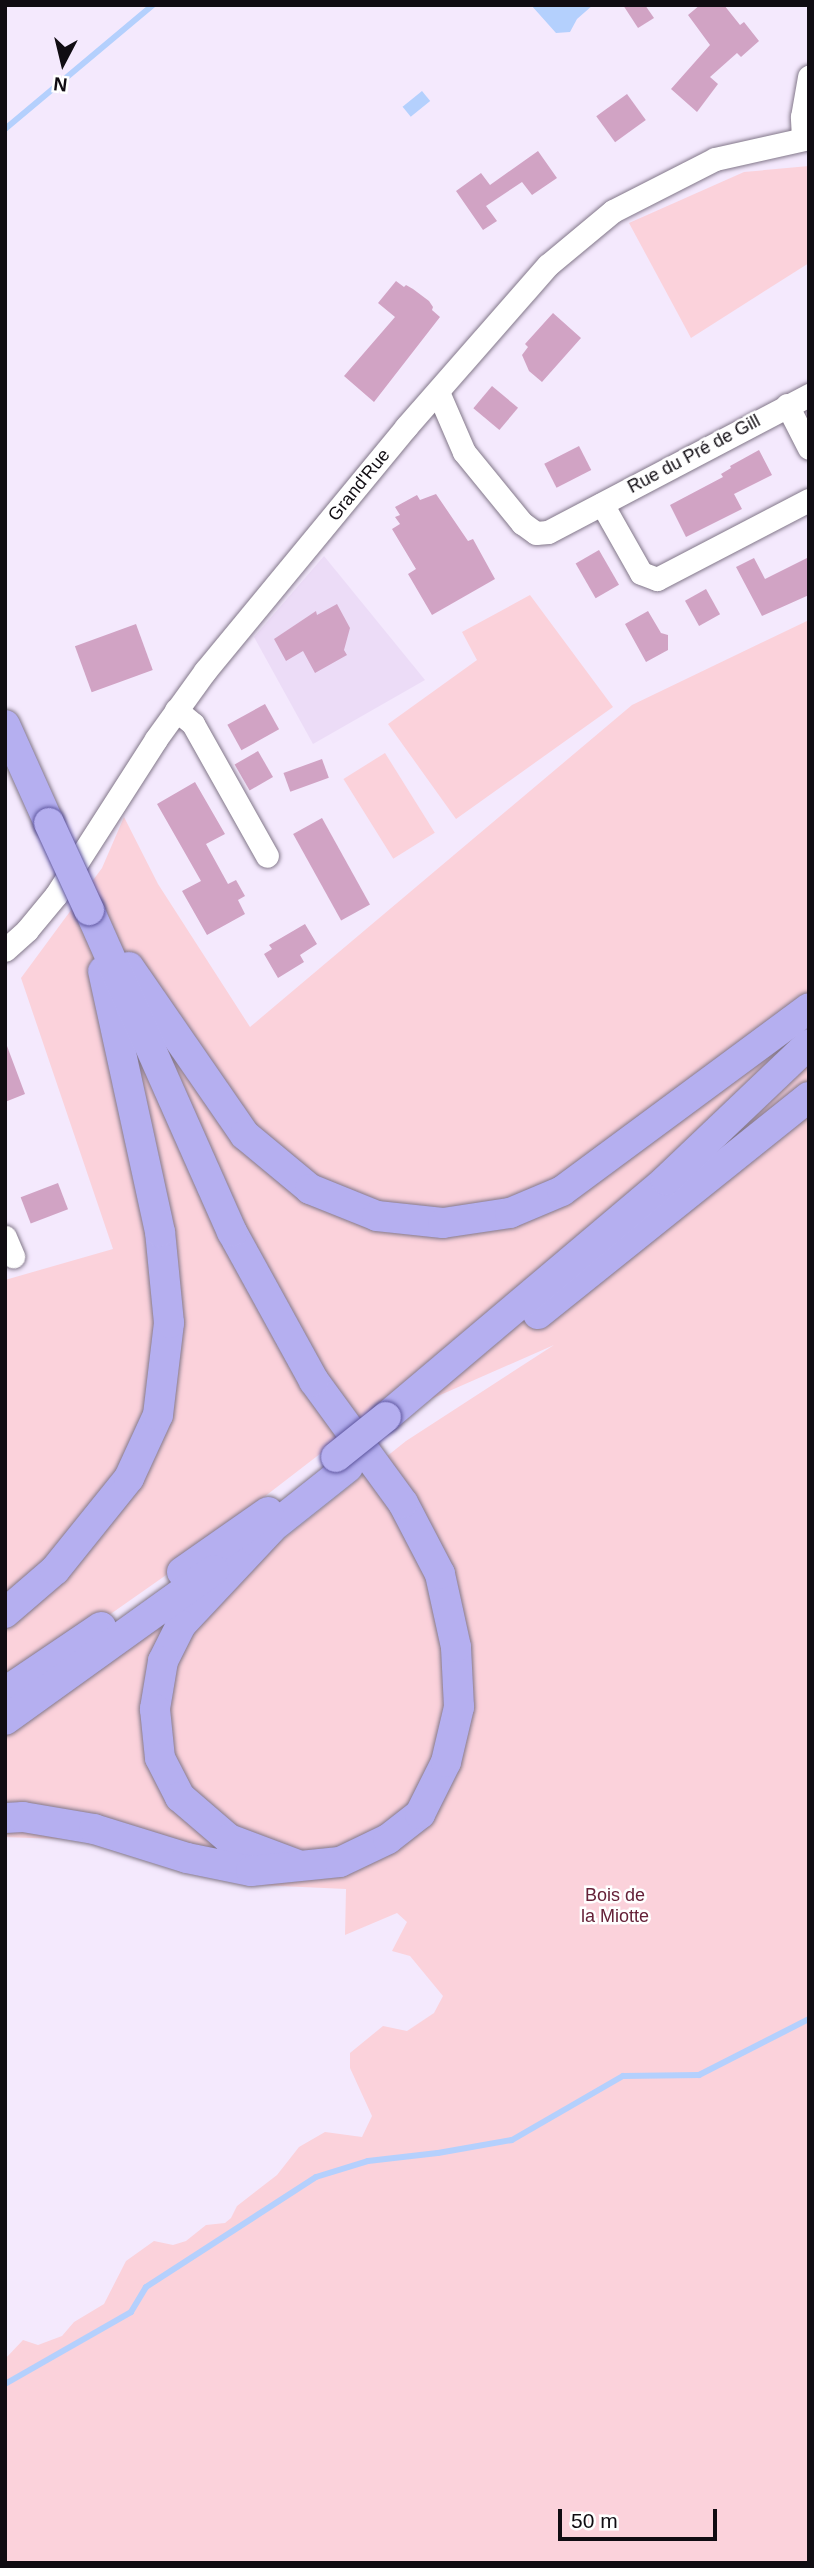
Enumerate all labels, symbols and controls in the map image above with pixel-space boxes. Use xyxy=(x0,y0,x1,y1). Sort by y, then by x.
north arrow xyxy=(28,28,98,98)
text: N xyxy=(52,73,68,96)
street label: Rue du Pré de Gill xyxy=(624,410,764,498)
street label: Grand'Rue xyxy=(323,445,395,525)
park label: Bois de la Miotte xyxy=(581,1885,649,1927)
scale bar xyxy=(562,2494,721,2538)
text: 50 m xyxy=(571,2509,618,2532)

